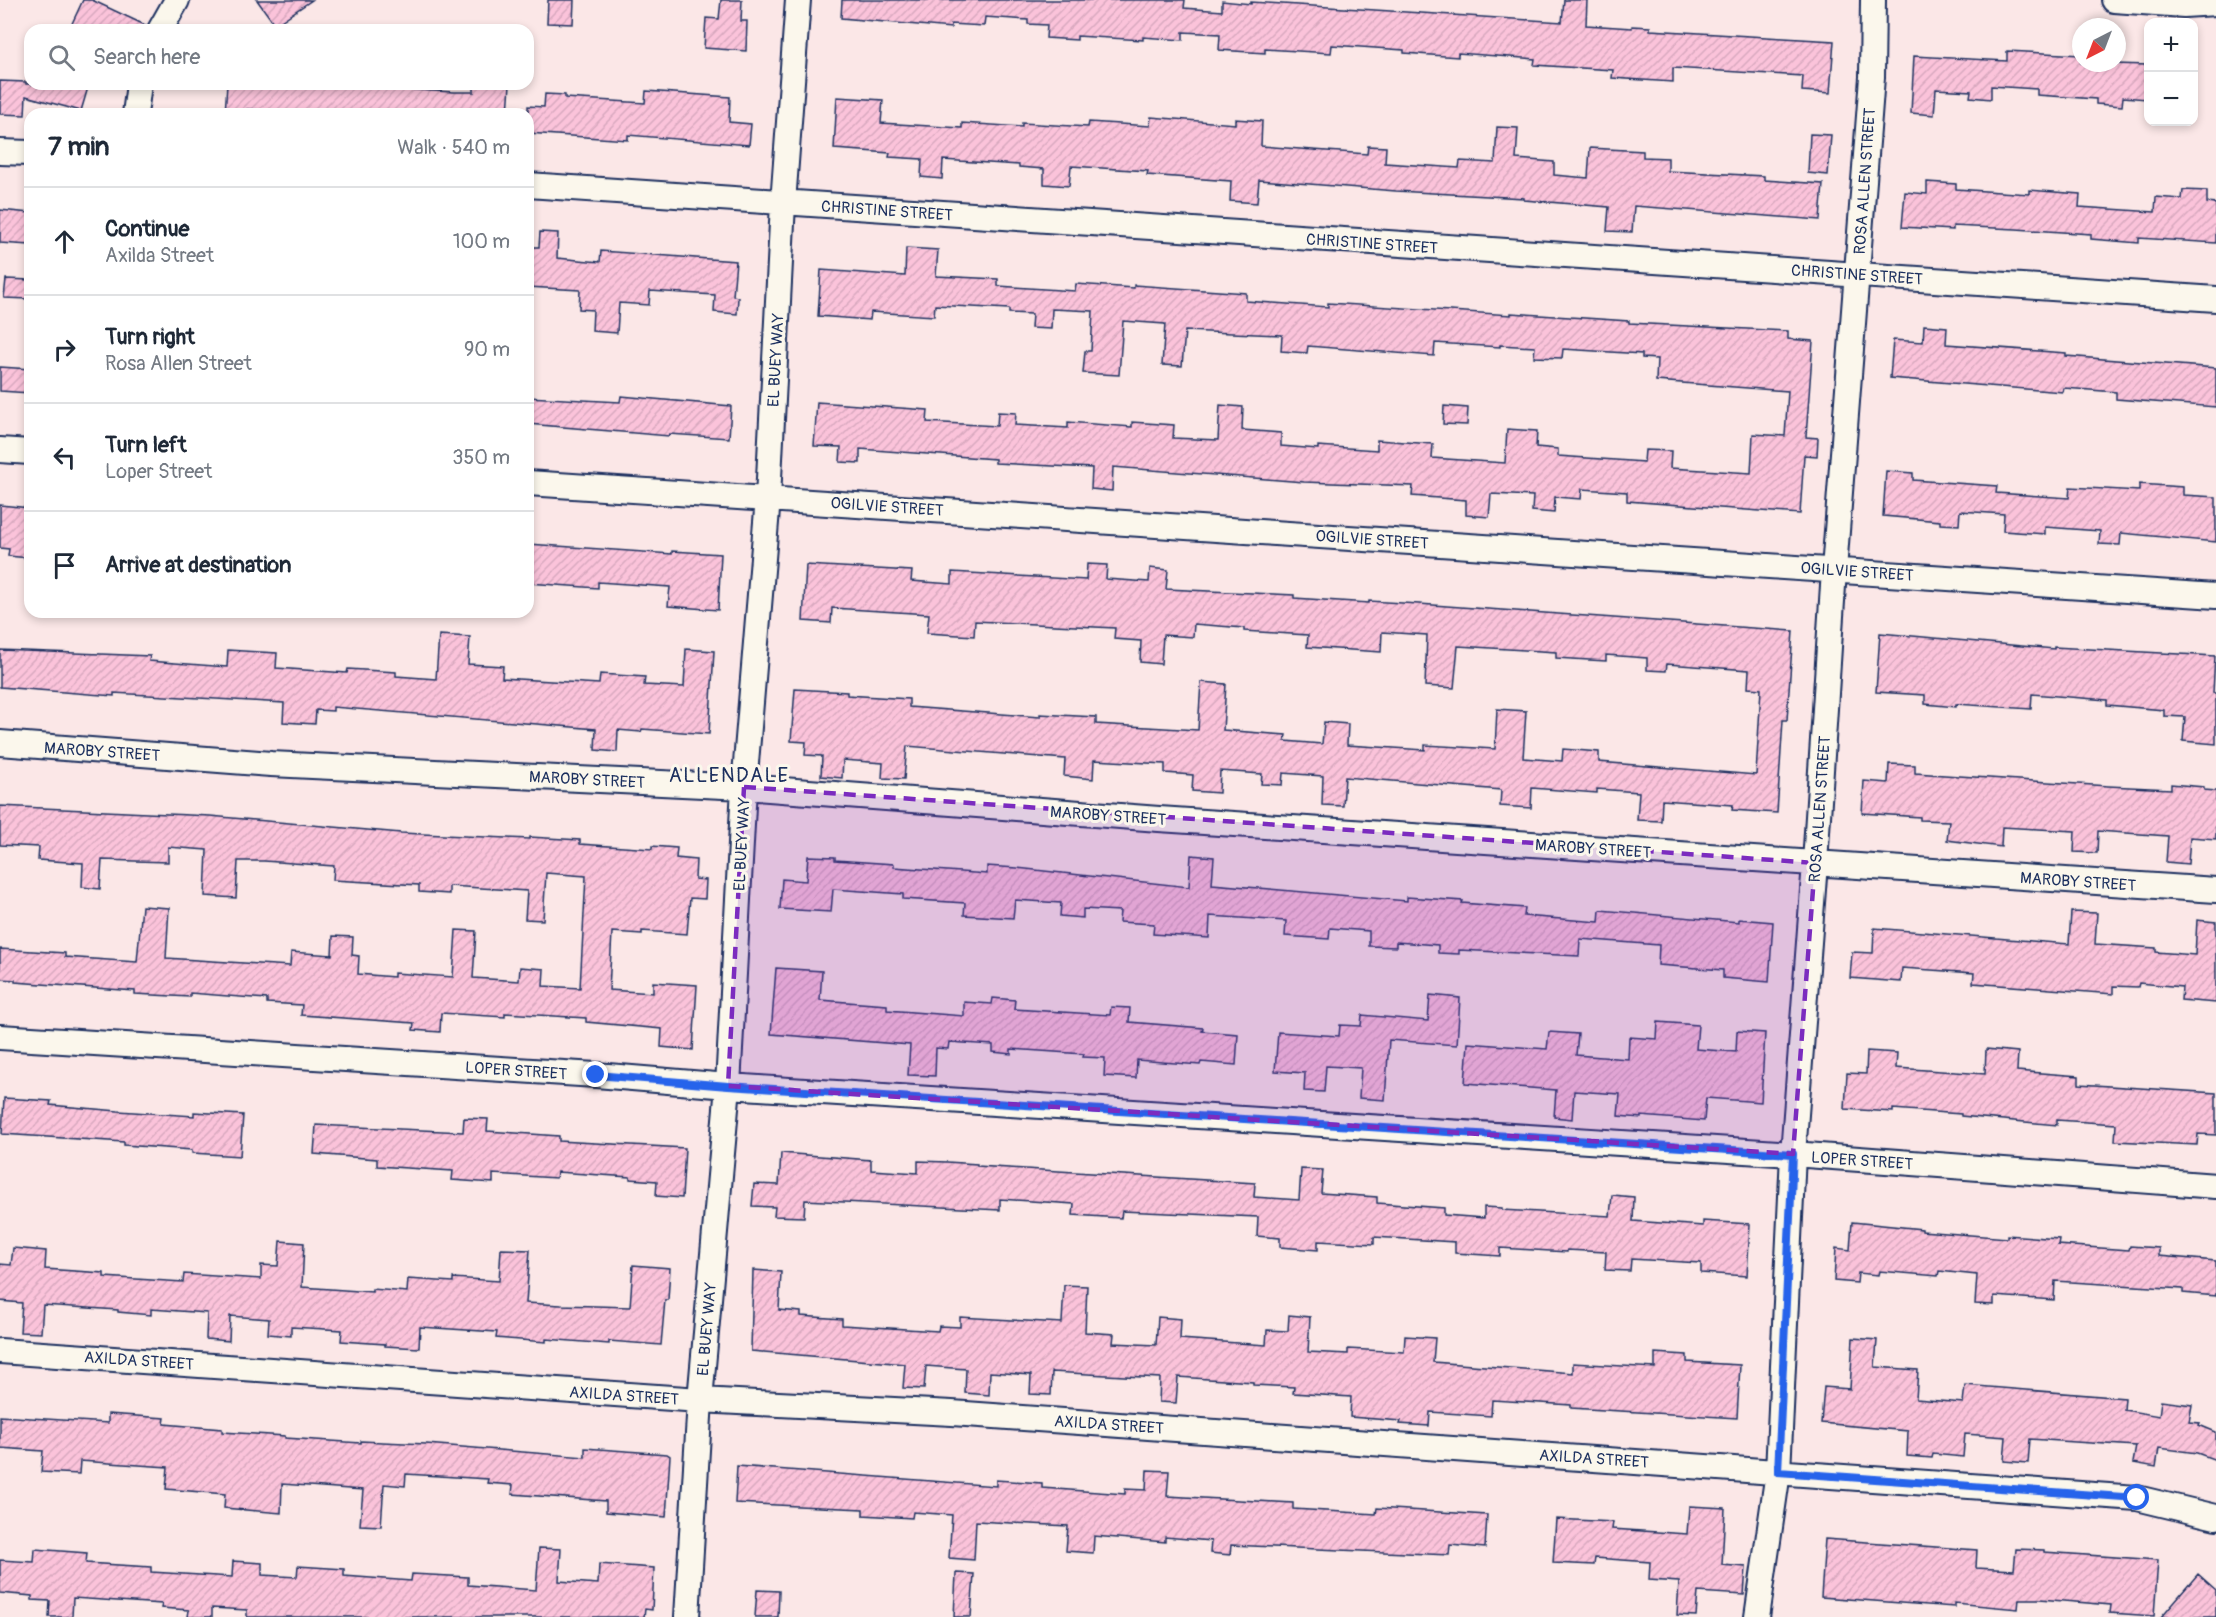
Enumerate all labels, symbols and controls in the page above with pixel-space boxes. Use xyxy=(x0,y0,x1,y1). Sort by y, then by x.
north arrow xyxy=(2072,18,2126,72)
map controls xyxy=(2144,18,2198,126)
button: + xyxy=(2144,18,2198,72)
search box xyxy=(24,24,534,90)
icon: search xyxy=(45,41,78,74)
text: Search here xyxy=(93,43,200,71)
button: − xyxy=(2144,72,2198,126)
street label: ROSA ALLEN STREET xyxy=(1850,107,1880,255)
text: 7 min xyxy=(48,131,110,163)
text: Walk · 540 m xyxy=(397,135,510,160)
street label: CHRISTINE STREET xyxy=(820,196,954,226)
text: Continue xyxy=(105,215,189,243)
icon: ahead xyxy=(48,225,81,258)
text: 100 m xyxy=(453,229,510,254)
street label: CHRISTINE STREET xyxy=(1305,229,1439,259)
text: Axilda Street xyxy=(105,243,214,268)
street label: CHRISTINE STREET xyxy=(1790,260,1924,290)
street label: EL BUEY WAY xyxy=(764,313,788,407)
text: Turn right xyxy=(105,323,195,351)
icon: right xyxy=(48,333,81,366)
text: 90 m xyxy=(464,337,510,362)
text: Rosa Allen Street xyxy=(105,351,252,376)
text: Turn left xyxy=(105,431,187,459)
icon: left xyxy=(48,441,81,474)
text: 350 m xyxy=(452,445,510,470)
text: Loper Street xyxy=(105,459,212,484)
street label: OGILVIE STREET xyxy=(830,493,944,521)
street label: OGILVIE STREET xyxy=(1315,526,1429,554)
icon: arrive xyxy=(48,549,81,582)
text: Arrive at destination xyxy=(105,551,291,579)
street label: OGILVIE STREET xyxy=(1800,558,1914,586)
street label: ROSA ALLEN STREET xyxy=(1805,735,1835,883)
street label: MAROBY STREET xyxy=(43,738,161,766)
district label: ALLENDALE xyxy=(669,763,789,788)
street label: MAROBY STREET xyxy=(528,767,646,793)
street label: EL BUEY WAY xyxy=(730,797,754,891)
street label: MAROBY STREET xyxy=(1049,802,1167,830)
street label: MAROBY STREET xyxy=(1534,835,1652,863)
street label: MAROBY STREET xyxy=(2019,868,2137,896)
street label: LOPER STREET xyxy=(464,1057,568,1085)
route end xyxy=(582,1061,608,1087)
street label: LOPER STREET xyxy=(1810,1147,1914,1175)
street label: EL BUEY WAY xyxy=(693,1281,721,1377)
street label: AXILDA STREET xyxy=(83,1347,195,1375)
street label: AXILDA STREET xyxy=(568,1382,680,1410)
street label: AXILDA STREET xyxy=(1053,1411,1165,1439)
street label: AXILDA STREET xyxy=(1538,1445,1650,1473)
route start xyxy=(2123,1484,2149,1510)

